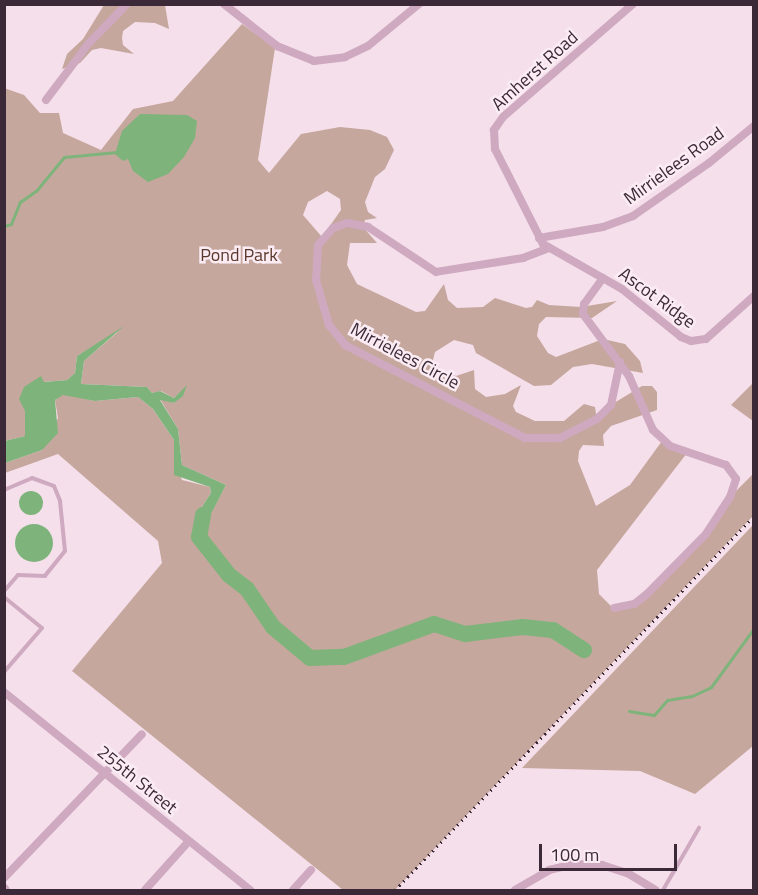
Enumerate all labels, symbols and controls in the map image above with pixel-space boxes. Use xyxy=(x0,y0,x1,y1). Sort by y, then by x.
street label: Amherst Road xyxy=(488,27,582,115)
street label: Mirrielees Road xyxy=(620,123,728,209)
park label: Pond Park xyxy=(200,244,278,266)
street label: Ascot Ridge xyxy=(614,263,700,333)
street label: Mirrielees Circle xyxy=(347,318,463,394)
street label: 255th Street xyxy=(93,741,181,819)
scale bar xyxy=(542,832,680,870)
text: 100 m xyxy=(550,841,599,868)

